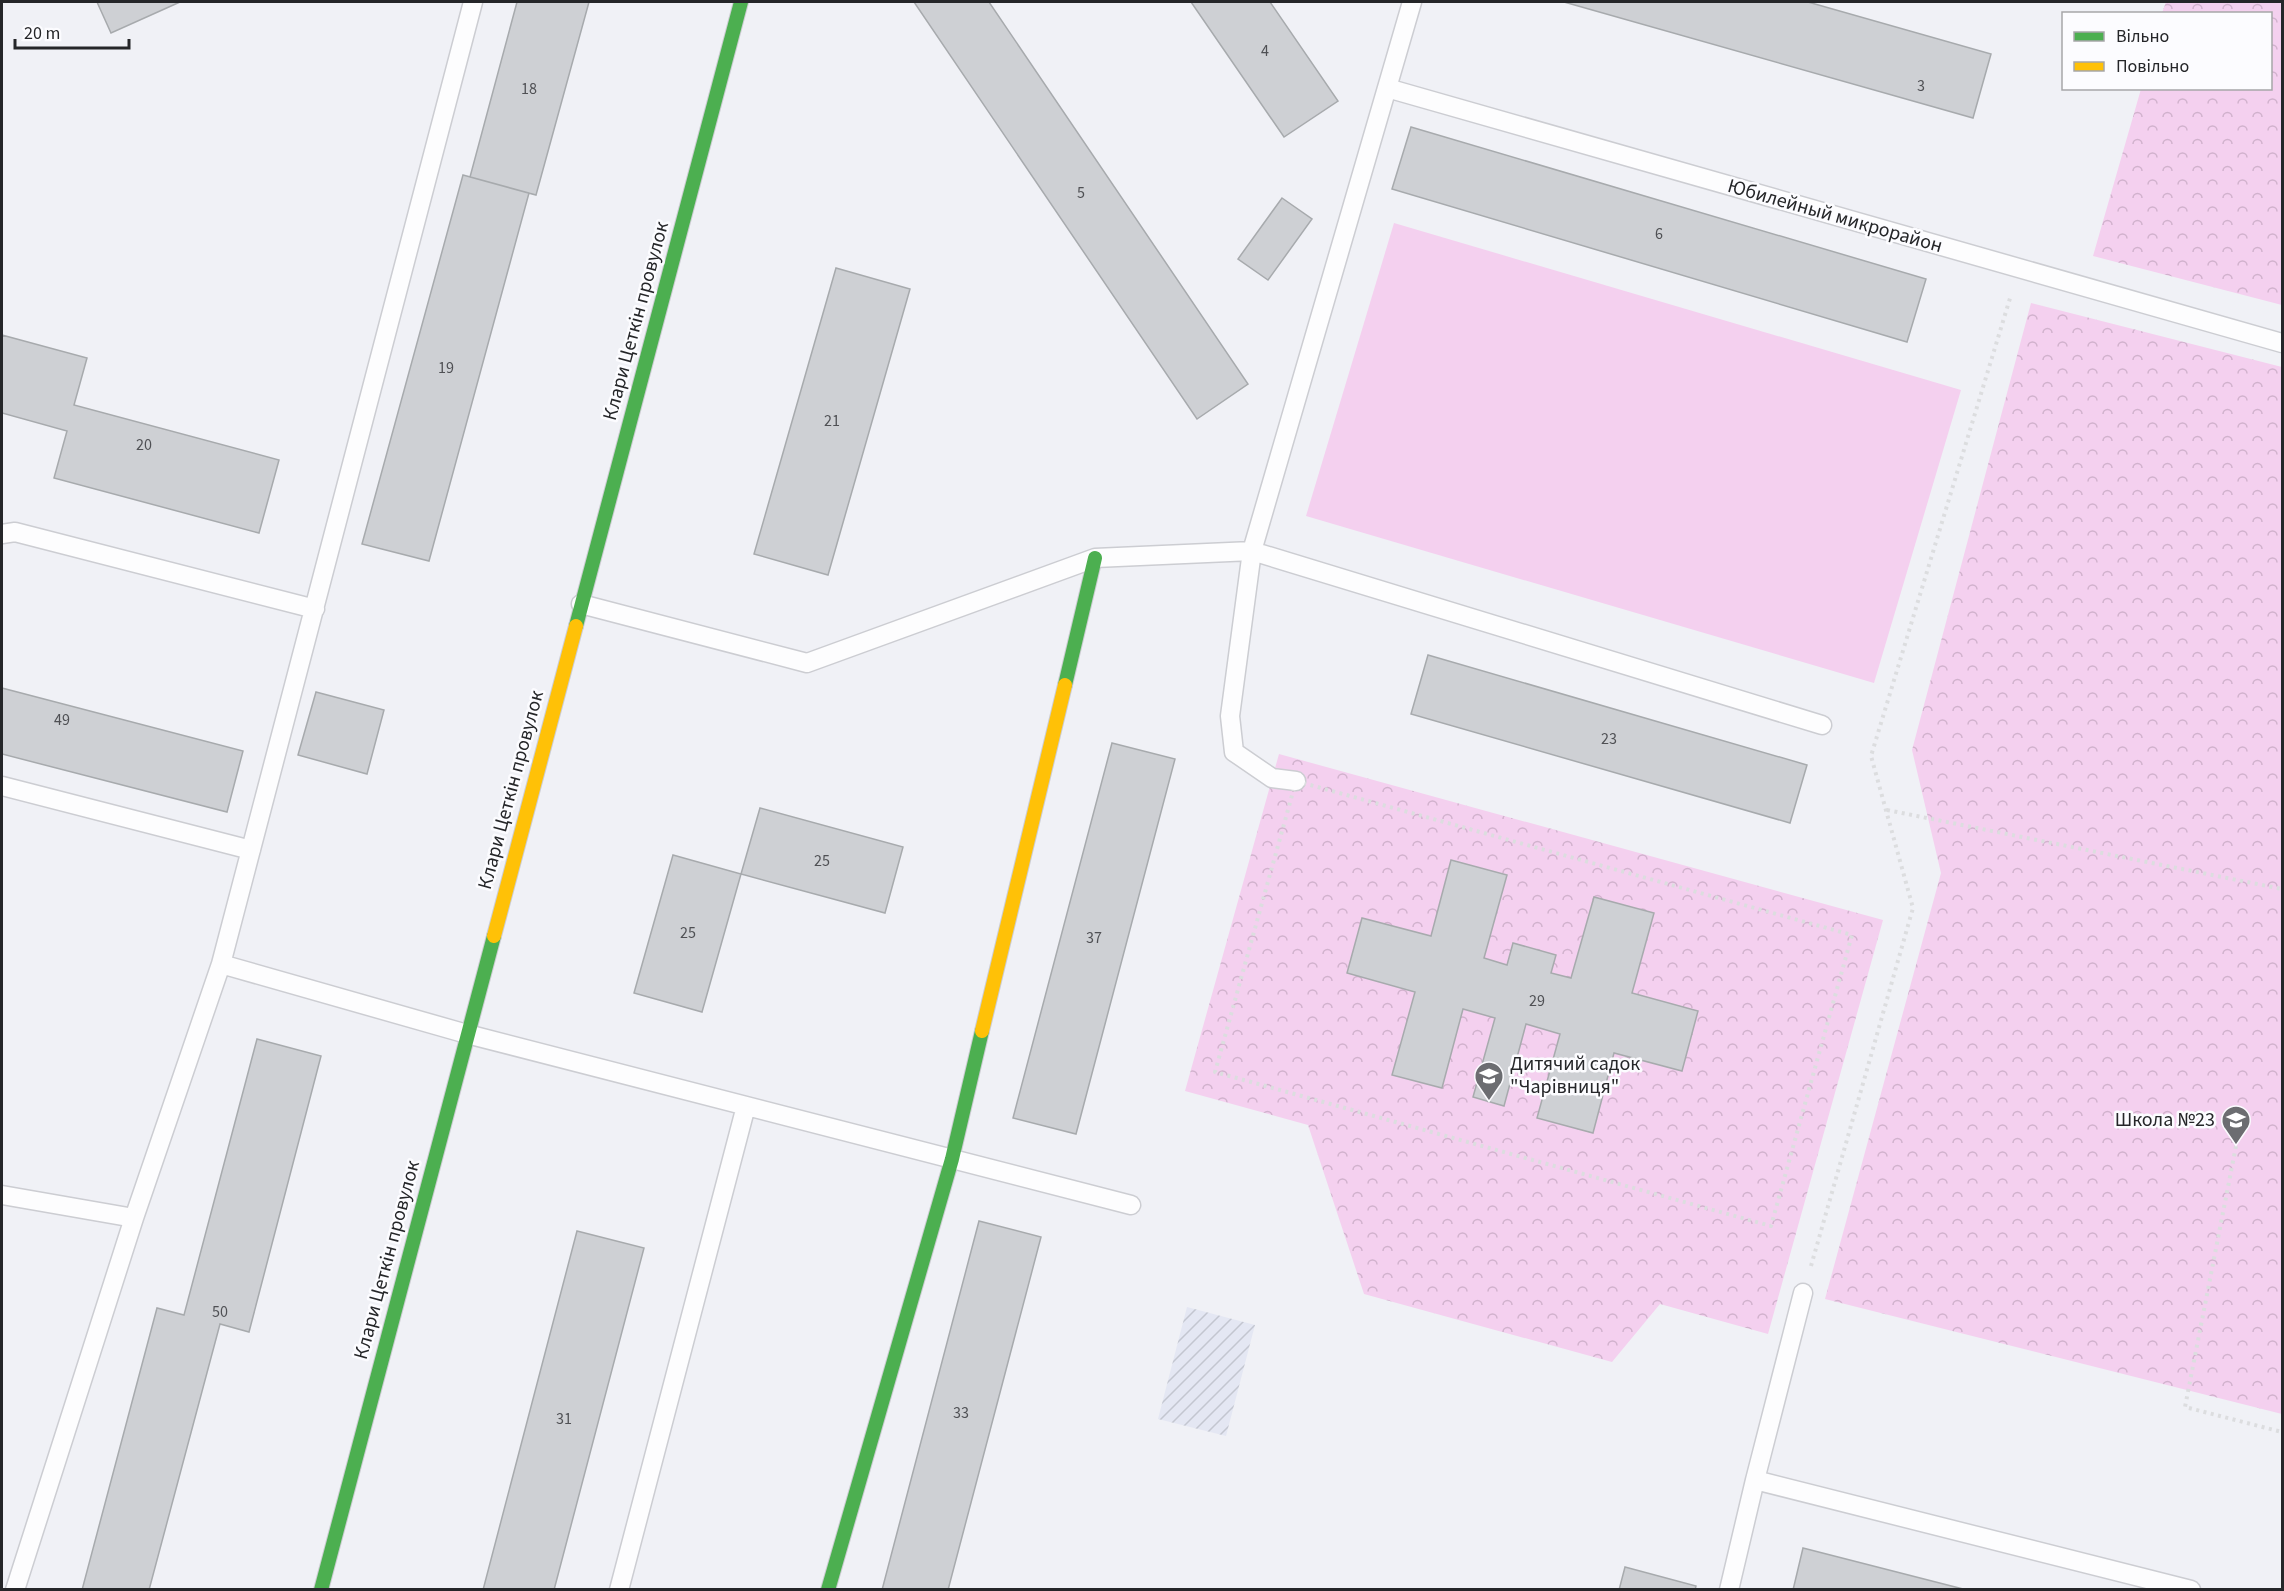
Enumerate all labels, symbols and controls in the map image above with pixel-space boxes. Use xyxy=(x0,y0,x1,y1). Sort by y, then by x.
scale bar xyxy=(15,12,129,50)
legend xyxy=(2062,12,2272,90)
text: 20 m xyxy=(24,21,60,46)
text: Вільно xyxy=(2116,24,2169,49)
house number: 4 xyxy=(1261,40,1269,62)
text: Повільно xyxy=(2116,54,2189,79)
house number: 3 xyxy=(1917,75,1925,97)
house number: 18 xyxy=(521,78,537,100)
street label: Юбилейный микрорайон xyxy=(1724,172,1946,260)
house number: 5 xyxy=(1077,182,1085,204)
street label: Клари Цеткін провулок xyxy=(596,218,676,423)
house number: 6 xyxy=(1655,223,1663,245)
house number: 19 xyxy=(438,357,454,379)
house number: 21 xyxy=(824,410,840,432)
house number: 20 xyxy=(136,434,152,456)
street label: Клари Цеткін провулок xyxy=(471,687,551,892)
house number: 49 xyxy=(54,709,70,731)
house number: 23 xyxy=(1601,728,1617,750)
house number: 25 xyxy=(814,850,830,872)
house number: 25 xyxy=(680,922,696,944)
house number: 37 xyxy=(1086,927,1102,949)
house number: 29 xyxy=(1529,990,1545,1012)
place label: Дитячий садок "Чарівниця" xyxy=(1510,1050,1640,1101)
school or university icon: Дитячий садок "Чарівниця" xyxy=(1473,1060,1505,1102)
school or university icon: Школа №23 xyxy=(2220,1104,2252,1146)
place label: Школа №23 xyxy=(2115,1106,2215,1134)
street label: Клари Цеткін провулок xyxy=(347,1157,427,1362)
house number: 50 xyxy=(212,1301,228,1323)
house number: 33 xyxy=(953,1402,969,1424)
house number: 31 xyxy=(556,1408,572,1430)

